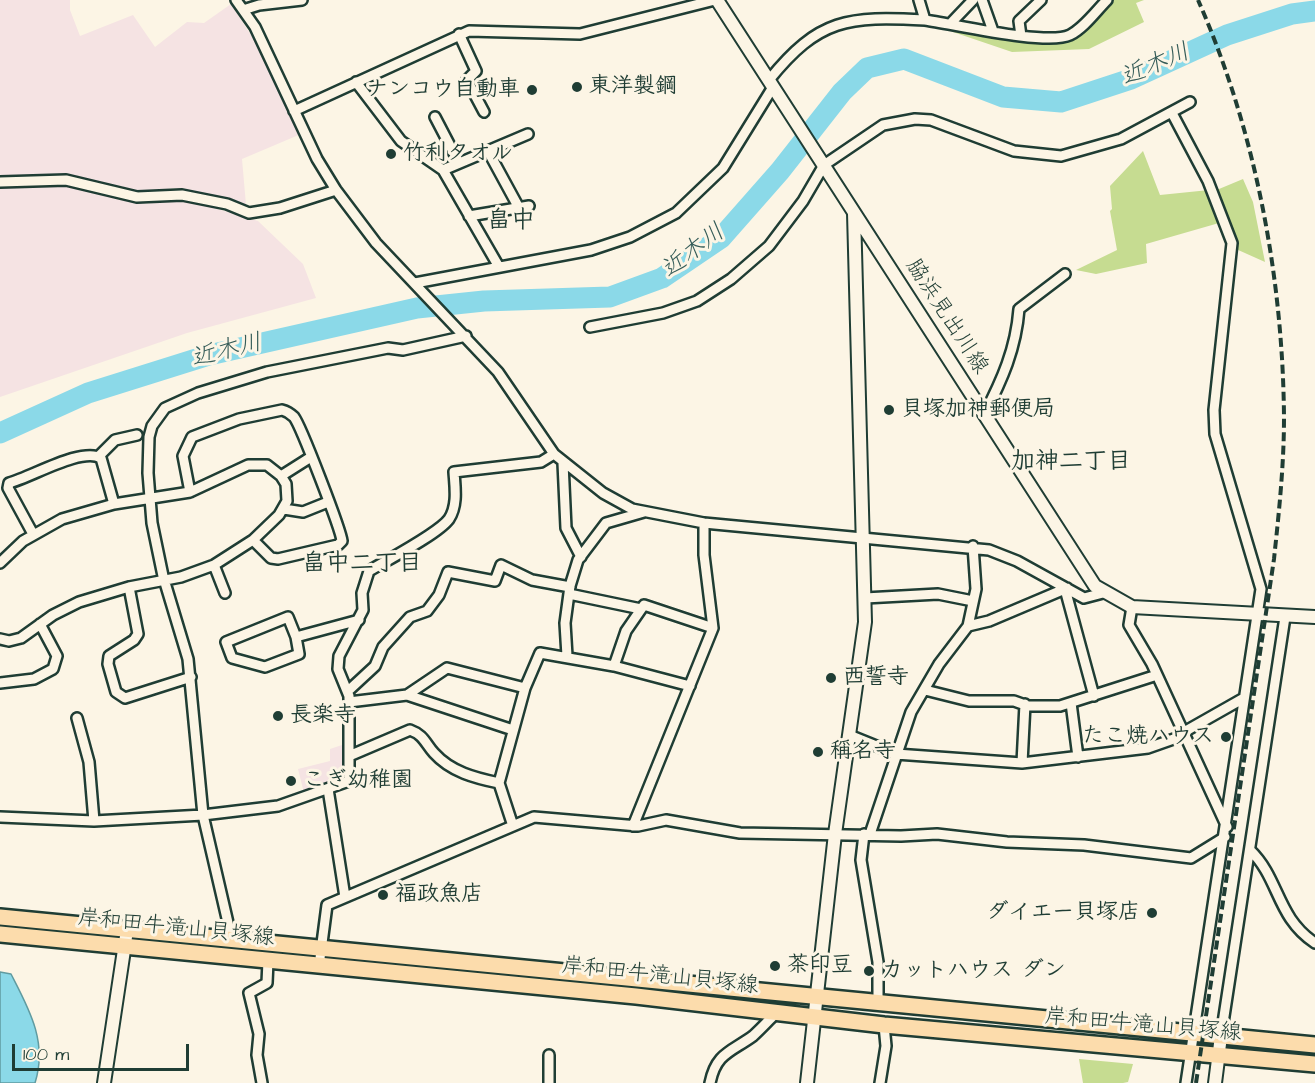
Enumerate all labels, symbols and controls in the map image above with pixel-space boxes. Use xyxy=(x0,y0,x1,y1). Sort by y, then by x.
water label: 近木川 xyxy=(1117,39,1195,93)
place label: 東洋製鋼 xyxy=(589,74,677,100)
place label: ナンコウ自動車 xyxy=(366,77,520,103)
marker: 東洋製鋼 xyxy=(570,80,584,94)
marker: ナンコウ自動車 xyxy=(525,83,539,97)
place label: 竹利タオル xyxy=(403,141,513,167)
marker: 竹利タオル xyxy=(384,147,398,161)
district label: 畠中 xyxy=(487,208,535,236)
water label: 近木川 xyxy=(657,219,731,285)
street label: 脇浜見出川線 xyxy=(899,254,993,380)
water label: 近木川 xyxy=(189,329,265,375)
place label: 貝塚加神郵便局 xyxy=(901,397,1055,423)
marker: 貝塚加神郵便局 xyxy=(882,403,896,417)
district label: 加神二丁目 xyxy=(1011,449,1131,477)
district label: 畠中二丁目 xyxy=(302,551,422,579)
place label: 西誓寺 xyxy=(843,665,909,691)
marker: 西誓寺 xyxy=(824,671,838,685)
place label: 長楽寺 xyxy=(290,703,356,729)
marker: 長楽寺 xyxy=(271,709,285,723)
place label: たこ焼ハウス xyxy=(1082,724,1214,750)
marker: たこ焼ハウス xyxy=(1219,730,1233,744)
place label: 稱名寺 xyxy=(830,739,896,765)
marker: 稱名寺 xyxy=(811,745,825,759)
place label: こぎ幼稚園 xyxy=(303,768,413,794)
marker: こぎ幼稚園 xyxy=(284,774,298,788)
place label: 福政魚店 xyxy=(395,882,483,908)
marker: 福政魚店 xyxy=(376,888,390,902)
place label: ダイエー貝塚店 xyxy=(986,900,1140,926)
street label: 岸和田牛滝山貝塚線 xyxy=(76,906,276,952)
marker: ダイエー貝塚店 xyxy=(1145,906,1159,920)
place label: 茶印豆 xyxy=(787,953,853,979)
street label: 岸和田牛滝山貝塚線 xyxy=(560,954,760,1000)
place label: カットハウス ダン xyxy=(881,958,1066,984)
marker: 茶印豆 xyxy=(768,959,782,973)
marker: カットハウス ダン xyxy=(862,964,876,978)
street label: 岸和田牛滝山貝塚線 xyxy=(1043,1004,1243,1048)
scale bar xyxy=(15,1032,192,1070)
text: 100 m xyxy=(23,1042,69,1067)

